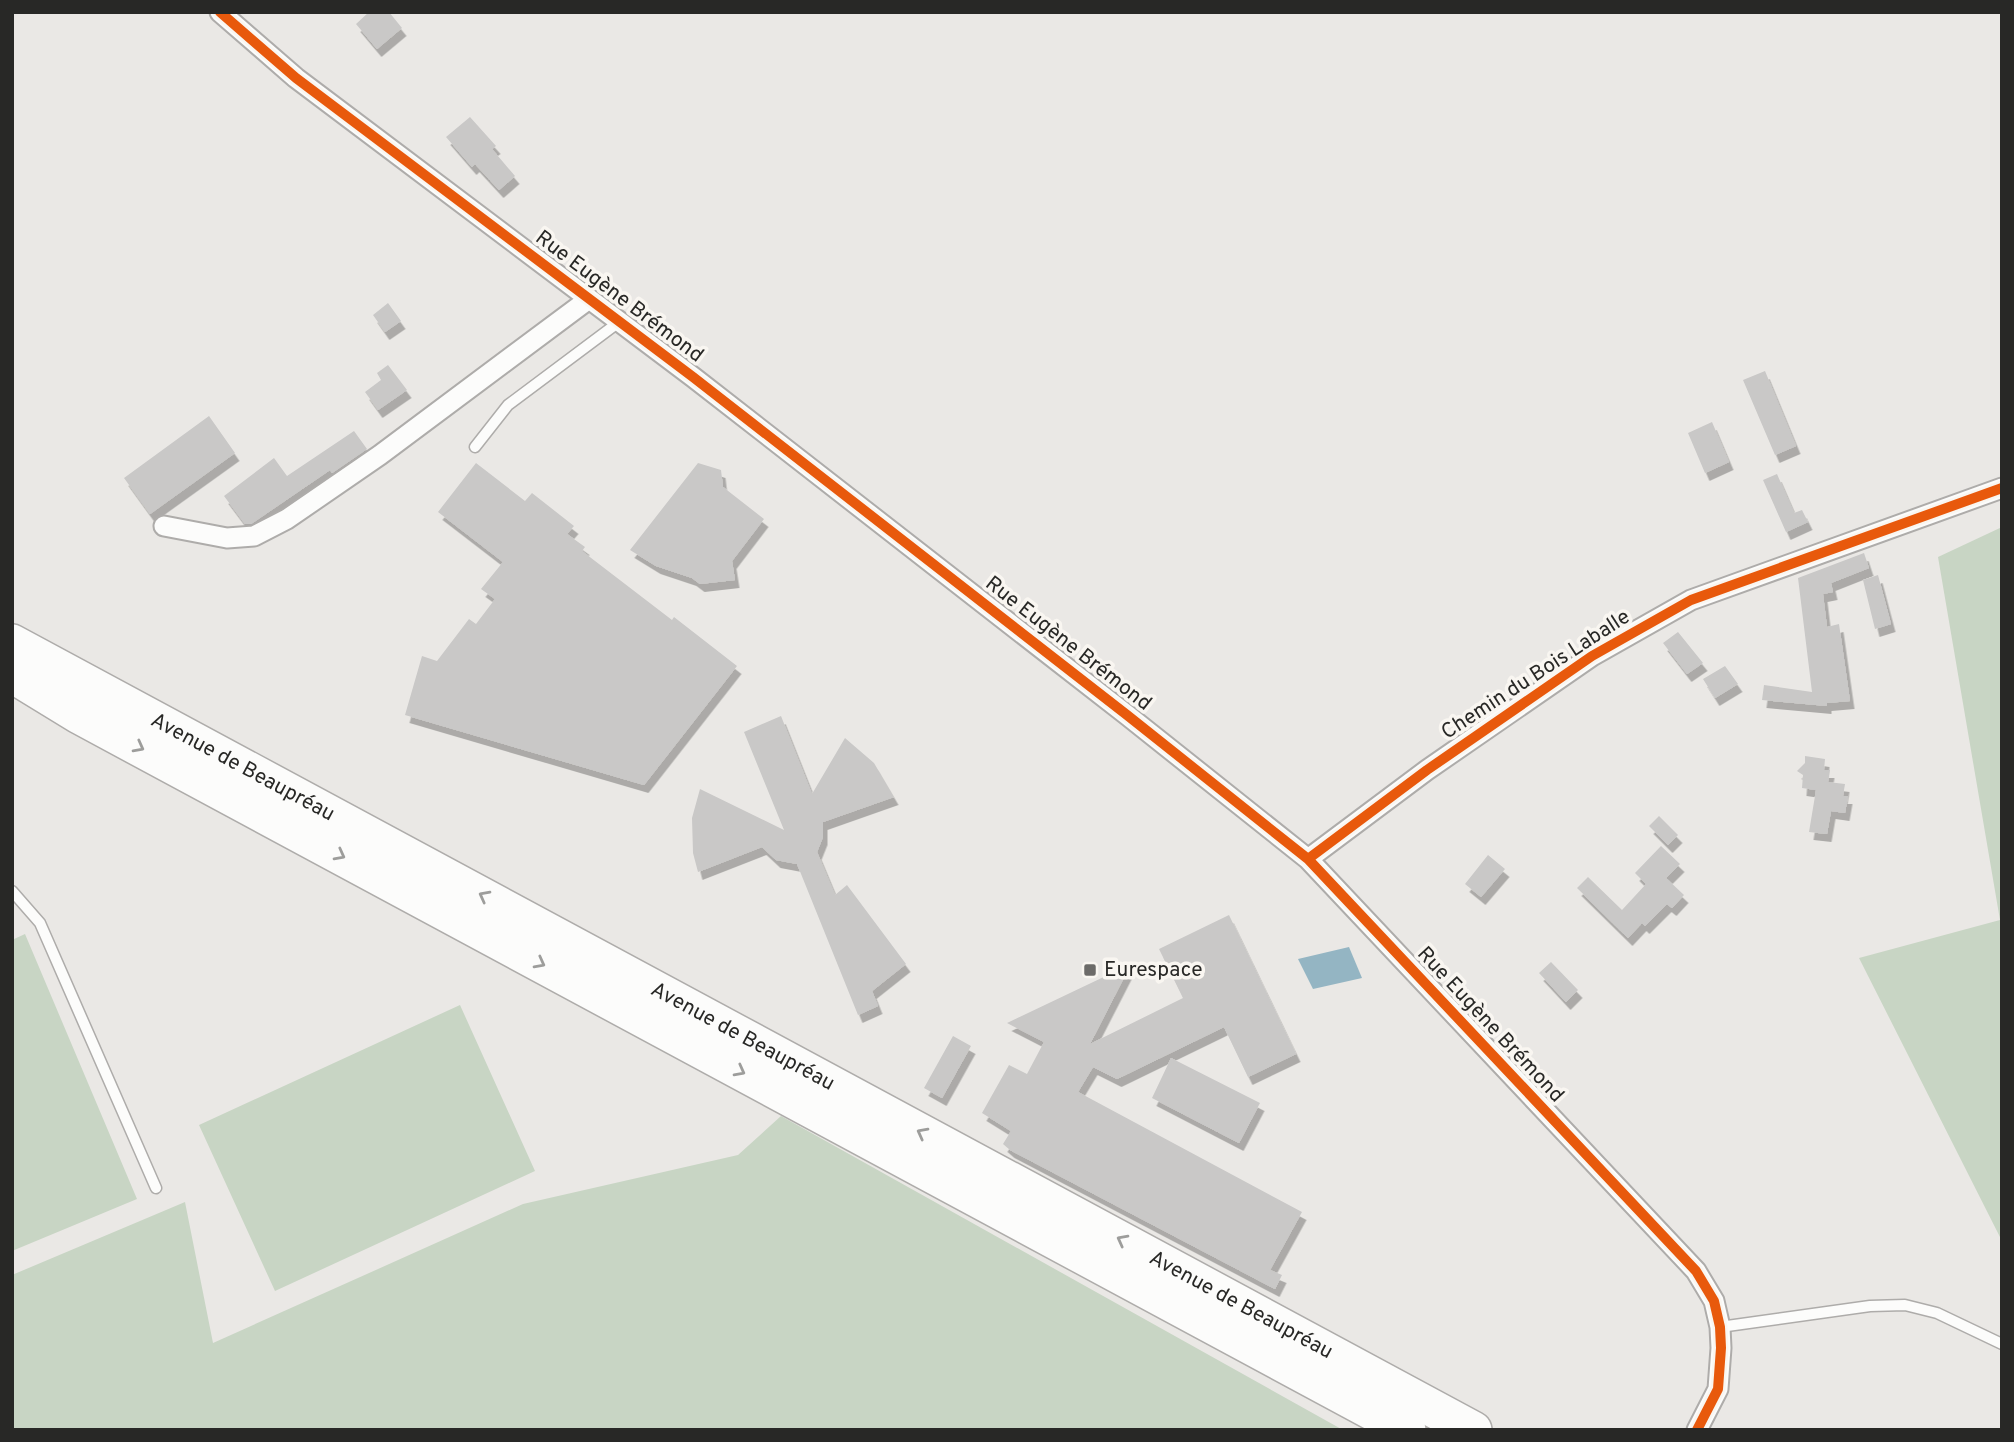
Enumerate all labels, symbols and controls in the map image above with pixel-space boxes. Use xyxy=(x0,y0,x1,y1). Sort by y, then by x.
street label: Rue Eugène Brémond xyxy=(529,225,709,369)
street label: Rue Eugène Brémond xyxy=(979,571,1157,717)
street label: Chemin du Bois Laballe xyxy=(1437,604,1635,746)
street label: Avenue de Beaupréau xyxy=(146,707,339,828)
one-way arrow xyxy=(132,739,145,752)
one-way arrow xyxy=(333,847,345,860)
one-way arrow xyxy=(479,891,492,905)
street label: Rue Eugène Brémond xyxy=(1411,941,1569,1109)
one-way arrow xyxy=(533,955,545,968)
place label: Eurespace xyxy=(1104,957,1203,984)
marker: Eurespace xyxy=(1082,962,1098,978)
street label: Avenue de Beaupréau xyxy=(646,976,839,1097)
one-way arrow xyxy=(733,1063,746,1076)
one-way arrow xyxy=(916,1127,929,1141)
one-way arrow xyxy=(1117,1235,1129,1248)
street label: Avenue de Beaupréau xyxy=(1144,1245,1338,1366)

